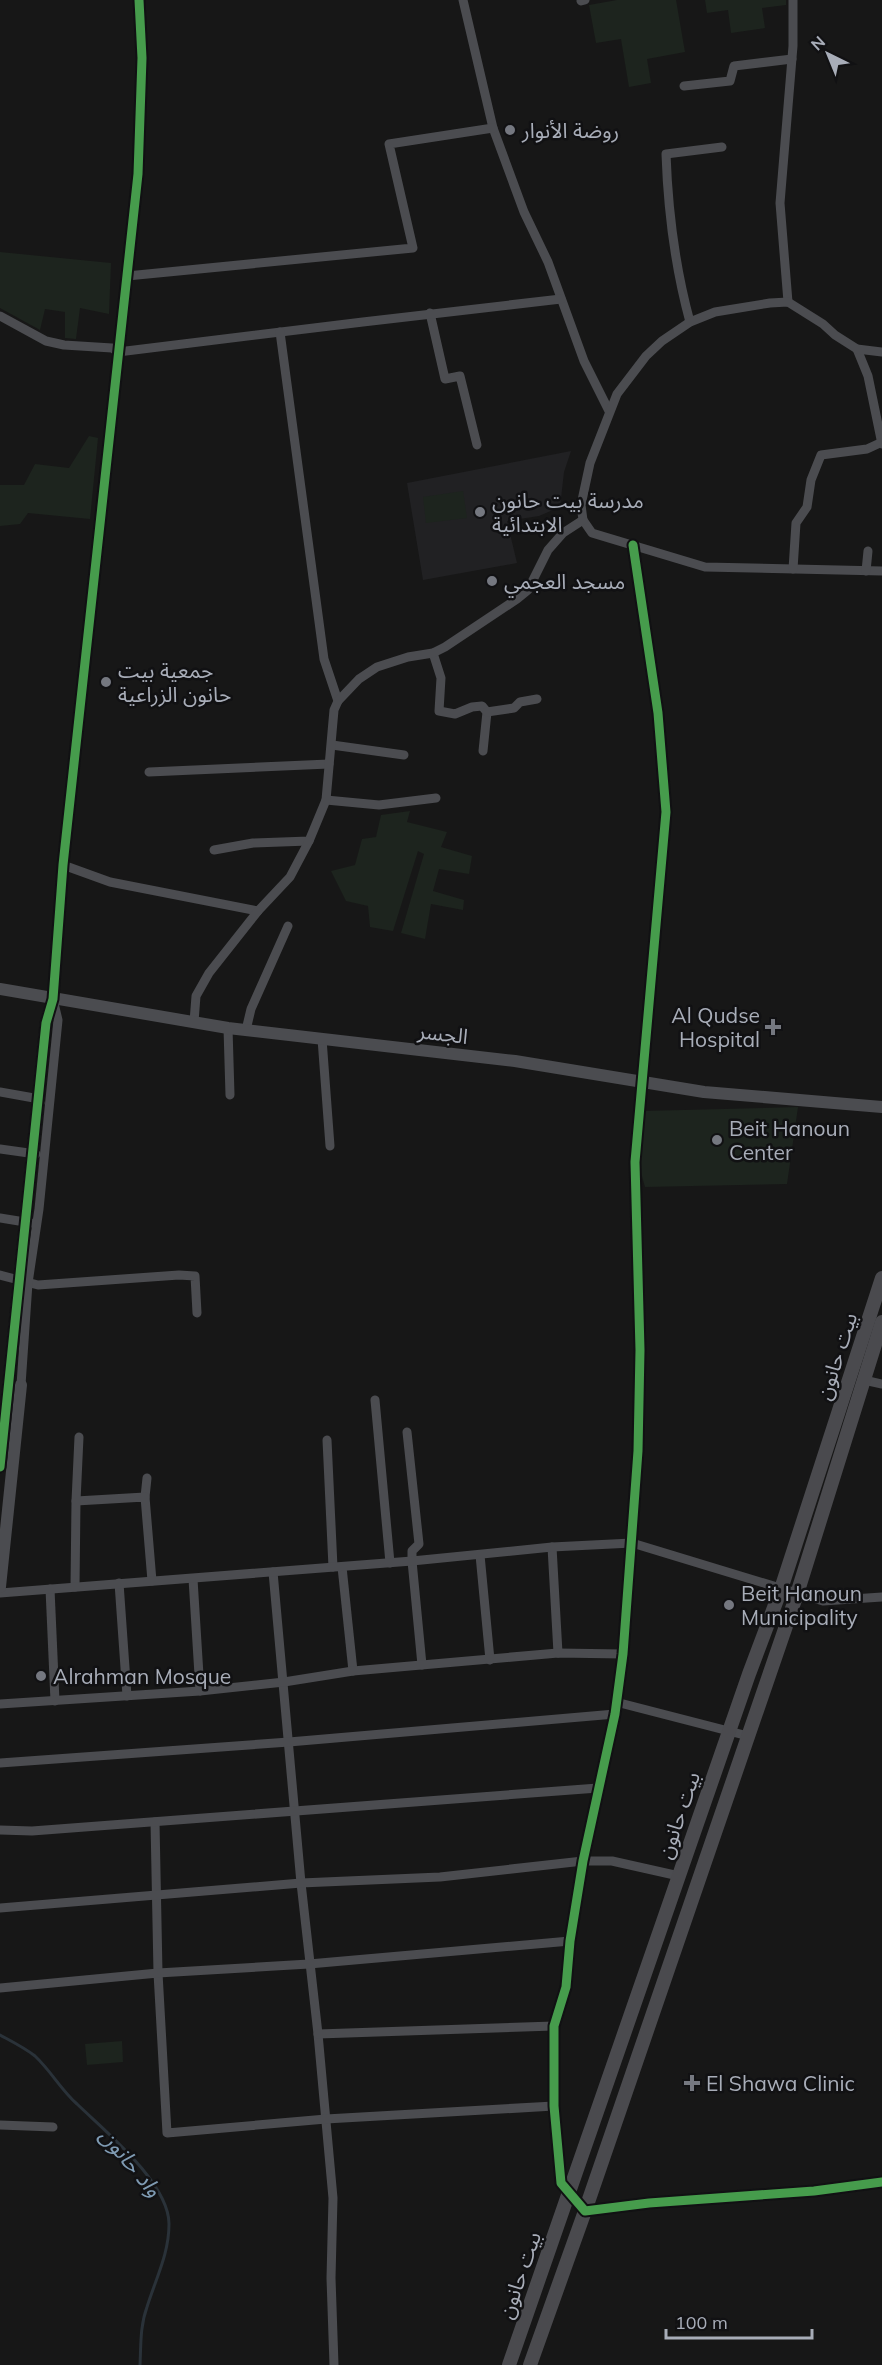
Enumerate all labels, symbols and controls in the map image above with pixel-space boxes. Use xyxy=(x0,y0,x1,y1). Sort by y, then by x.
north arrow xyxy=(798,24,858,84)
text: N xyxy=(807,32,829,54)
place label: روضة الأنوار xyxy=(521,117,619,143)
marker: روضة الأنوار xyxy=(503,123,517,137)
place label: مدرسة بيت حانون الابتدائية xyxy=(492,487,644,537)
marker: مدرسة بيت حانون الابتدائية xyxy=(473,505,487,519)
place label: مسجد العجمي xyxy=(504,568,625,598)
marker: مسجد العجمي xyxy=(485,574,499,588)
place label: جمعية بيت حانون الزراعية xyxy=(118,657,231,707)
marker: جمعية بيت حانون الزراعية xyxy=(99,675,113,689)
place label: Al Qudse Hospital xyxy=(671,1002,760,1052)
street label: الجسر xyxy=(416,1017,469,1049)
marker: Al Qudse Hospital xyxy=(764,1018,782,1036)
place label: Beit Hanoun Center xyxy=(729,1115,850,1165)
marker: Beit Hanoun Center xyxy=(710,1133,724,1147)
street label: بيت حانون xyxy=(810,1309,862,1403)
place label: Beit Hanoun Municipality xyxy=(741,1580,862,1630)
marker: Beit Hanoun Municipality xyxy=(722,1598,736,1612)
place label: Alrahman Mosque xyxy=(53,1663,231,1689)
marker: Alrahman Mosque xyxy=(34,1669,48,1683)
street label: بيت حانون xyxy=(651,1768,705,1862)
place label: El Shawa Clinic xyxy=(706,2070,855,2096)
marker: El Shawa Clinic xyxy=(683,2074,701,2092)
water label: واد حانون xyxy=(94,2122,168,2203)
street label: بيت حانون xyxy=(492,2228,546,2322)
scale bar xyxy=(666,2302,812,2340)
text: 100 m xyxy=(675,2311,728,2334)

